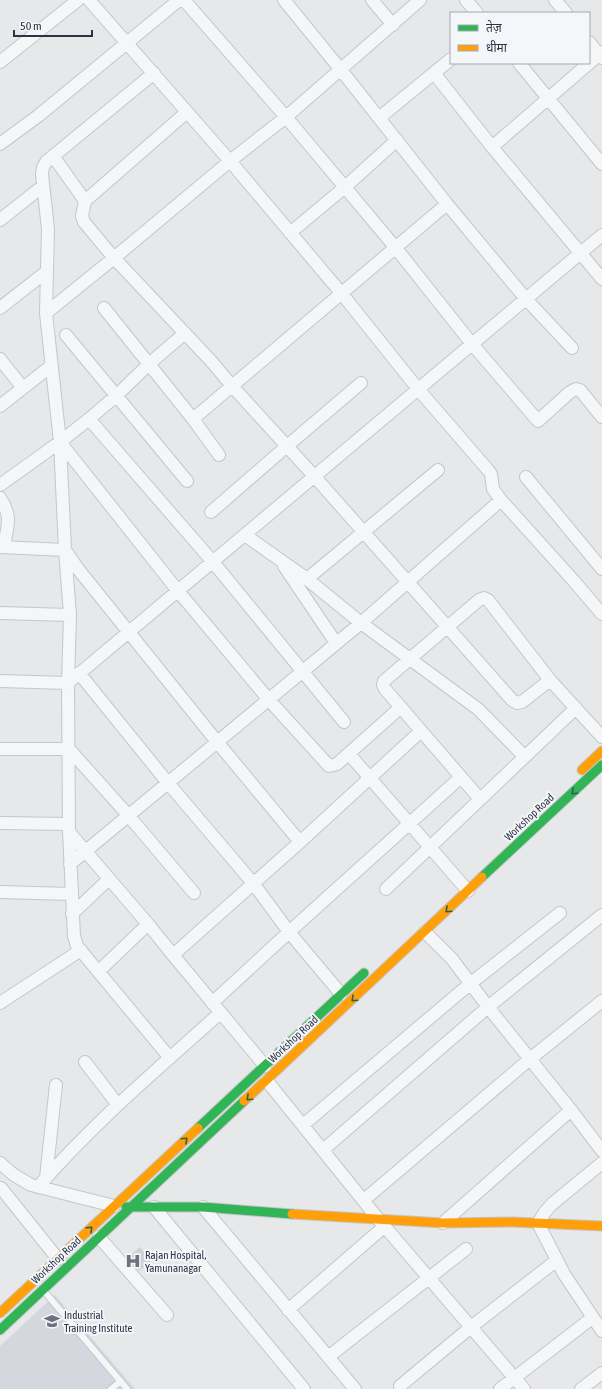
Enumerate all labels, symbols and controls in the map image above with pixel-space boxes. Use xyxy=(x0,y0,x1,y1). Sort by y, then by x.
scale bar xyxy=(14,12,92,38)
legend xyxy=(450,12,590,64)
text: 50 m xyxy=(20,19,42,33)
text: तेज़ xyxy=(486,20,503,35)
text: धीमा xyxy=(486,40,508,55)
one-way arrow xyxy=(571,787,578,794)
street label: Workshop Road xyxy=(502,791,556,843)
one-way arrow xyxy=(445,905,453,913)
one-way arrow xyxy=(351,994,359,1002)
street label: Workshop Road xyxy=(266,1013,320,1065)
one-way arrow xyxy=(246,1093,253,1100)
one-way arrow xyxy=(180,1138,188,1145)
one-way arrow xyxy=(85,1226,93,1234)
street label: Workshop Road xyxy=(29,1234,83,1286)
place label: Rajan Hospital, Yamunanagar xyxy=(145,1249,206,1274)
hospital icon: Rajan Hospital, Yamunanagar xyxy=(124,1252,142,1270)
place label: Industrial Training Institute xyxy=(64,1309,133,1334)
school or university icon: Industrial Training Institute xyxy=(43,1312,61,1330)

